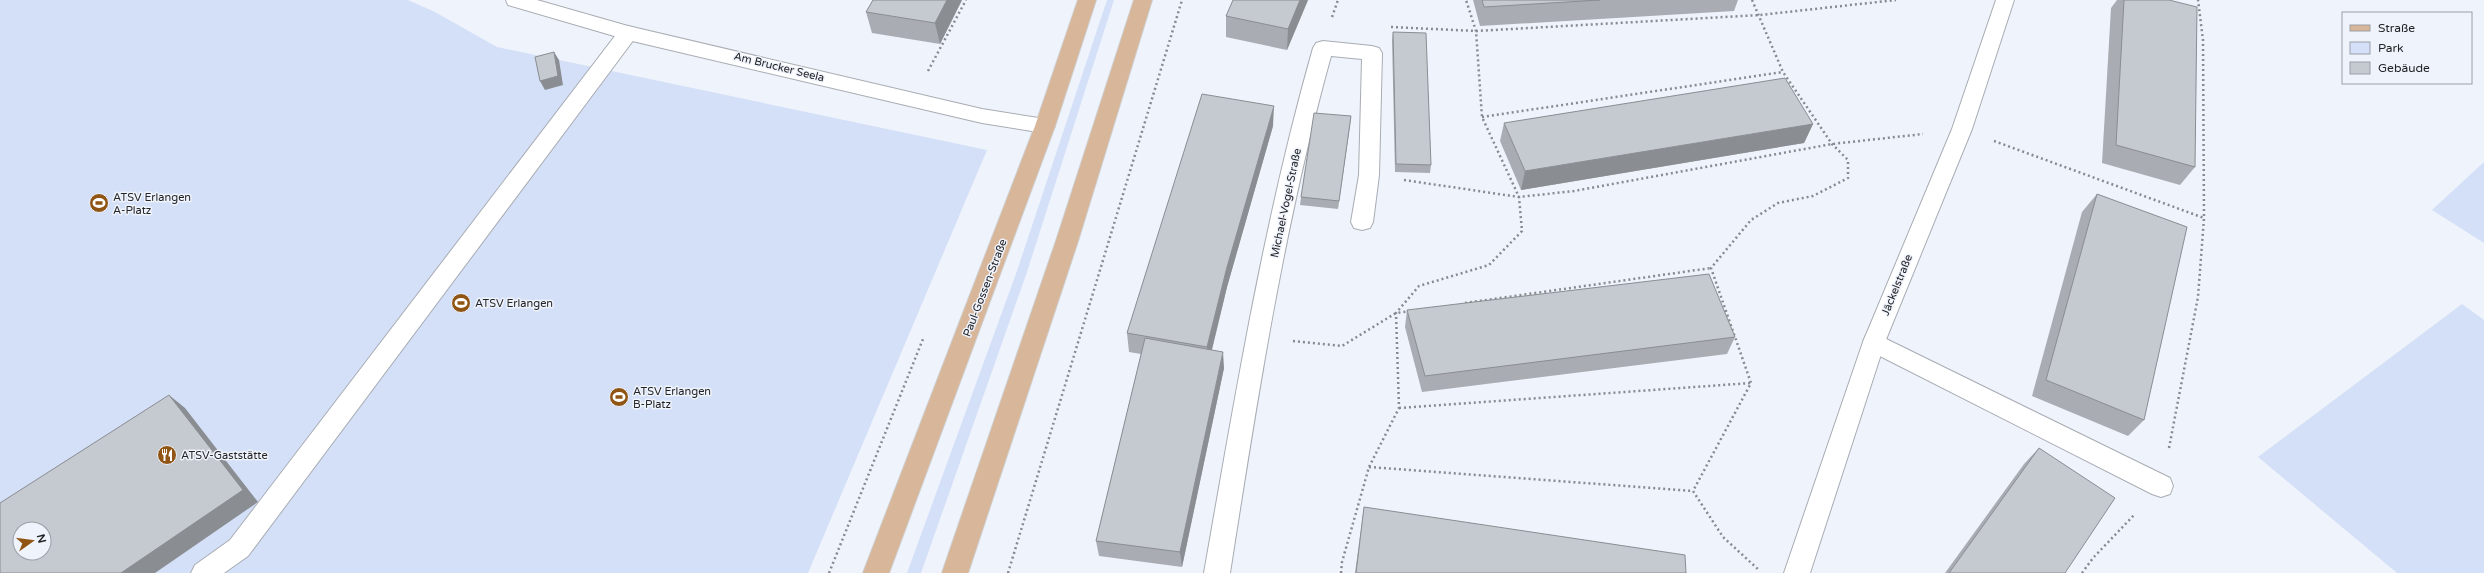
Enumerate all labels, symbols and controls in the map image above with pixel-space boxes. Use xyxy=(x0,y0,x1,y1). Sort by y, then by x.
legend xyxy=(2342,12,2472,84)
text: Straße xyxy=(2378,21,2415,35)
text: Park xyxy=(2378,41,2404,55)
street label: Am Brucker Seela xyxy=(732,49,826,85)
text: Gebäude xyxy=(2378,61,2430,75)
street label: Michael-Vogel-Straße xyxy=(1268,147,1304,259)
place label: ATSV Erlangen A-Platz xyxy=(113,191,191,217)
sports icon: ATSV Erlangen A-Platz xyxy=(88,192,110,214)
street label: Paul-Gossen-Straße xyxy=(960,237,1010,339)
street label: Jäckelstraße xyxy=(1879,253,1915,317)
sports icon: ATSV Erlangen xyxy=(450,292,472,314)
place label: ATSV Erlangen xyxy=(475,297,553,310)
place label: ATSV Erlangen B-Platz xyxy=(633,385,711,411)
sports icon: ATSV Erlangen B-Platz xyxy=(608,386,630,408)
restaurant icon: ATSV-Gaststätte xyxy=(156,444,178,466)
place label: ATSV-Gaststätte xyxy=(181,449,268,462)
north arrow xyxy=(12,521,52,561)
text: N xyxy=(34,533,49,545)

